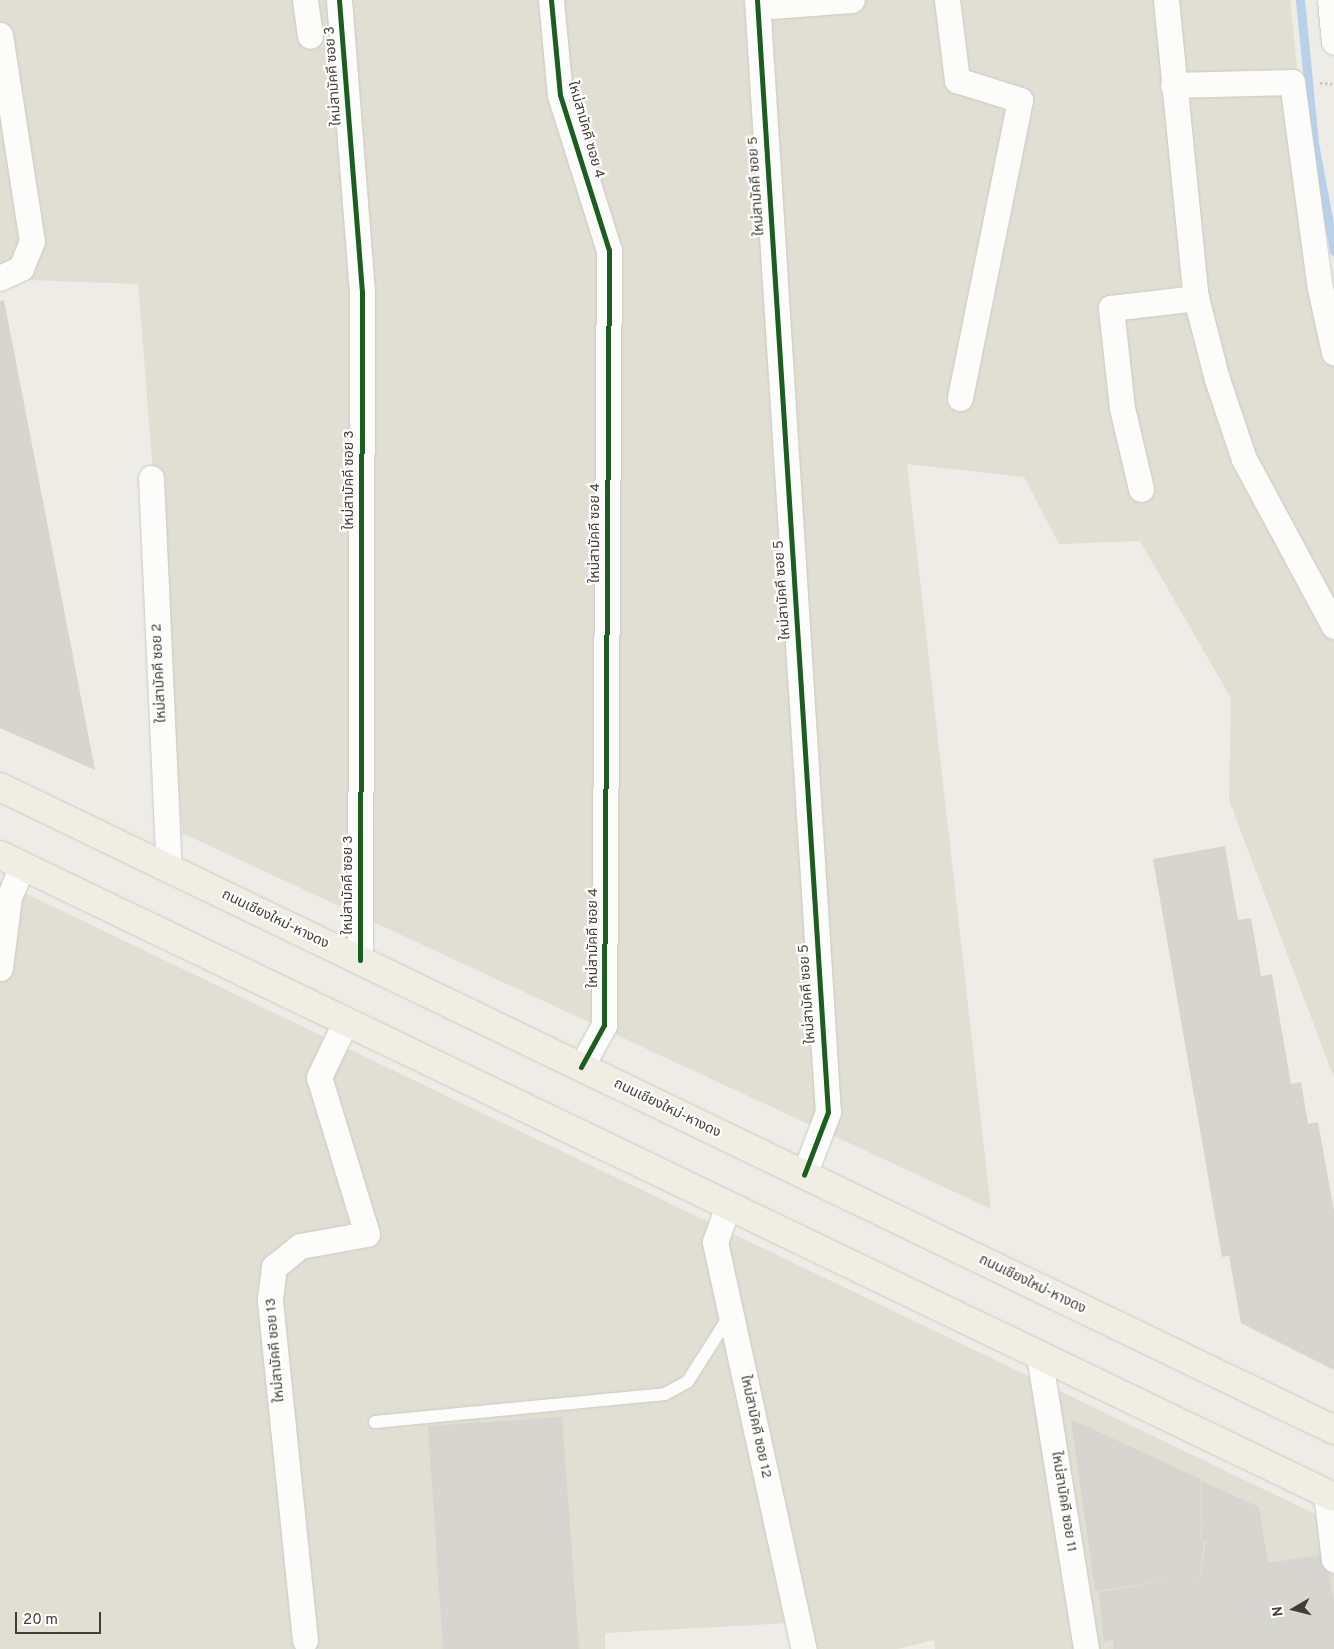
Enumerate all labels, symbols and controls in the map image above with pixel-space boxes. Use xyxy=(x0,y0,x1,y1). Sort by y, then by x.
street label: ใหม่สามัคคี ซอย 3 xyxy=(322,26,346,126)
street label: ใหม่สามัคคี ซอย 4 xyxy=(563,80,607,180)
street label: ใหม่สามัคคี ซอย 5 xyxy=(745,136,769,236)
street label: ใหม่สามัคคี ซอย 3 xyxy=(342,430,358,530)
street label: ใหม่สามัคคี ซอย 4 xyxy=(588,483,604,583)
street label: ใหม่สามัคคี ซอย 5 xyxy=(771,540,795,640)
street label: ใหม่สามัคคี ซอย 2 xyxy=(149,623,171,723)
street label: ใหม่สามัคคี ซอย 3 xyxy=(341,835,357,935)
street label: ถนนเชียงใหม่-หางดง xyxy=(219,887,331,953)
street label: ใหม่สามัคคี ซอย 4 xyxy=(586,888,602,988)
street label: ใหม่สามัคคี ซอย 5 xyxy=(796,944,820,1044)
street label: ถนนเชียงใหม่-หางดง xyxy=(611,1076,723,1142)
street label: ถนนเชียงใหม่-หางดง xyxy=(976,1252,1088,1318)
street label: ใหม่สามัคคี ซอย 13 xyxy=(263,1297,289,1403)
street label: ใหม่สามัคคี ซอย 12 xyxy=(736,1374,774,1480)
street label: ใหม่สามัคคี ซอย 11 xyxy=(1047,1451,1079,1553)
north arrow xyxy=(1269,1584,1319,1634)
scale bar xyxy=(18,1602,104,1634)
text: N xyxy=(1270,1605,1288,1617)
text: 20 m xyxy=(23,1611,58,1630)

